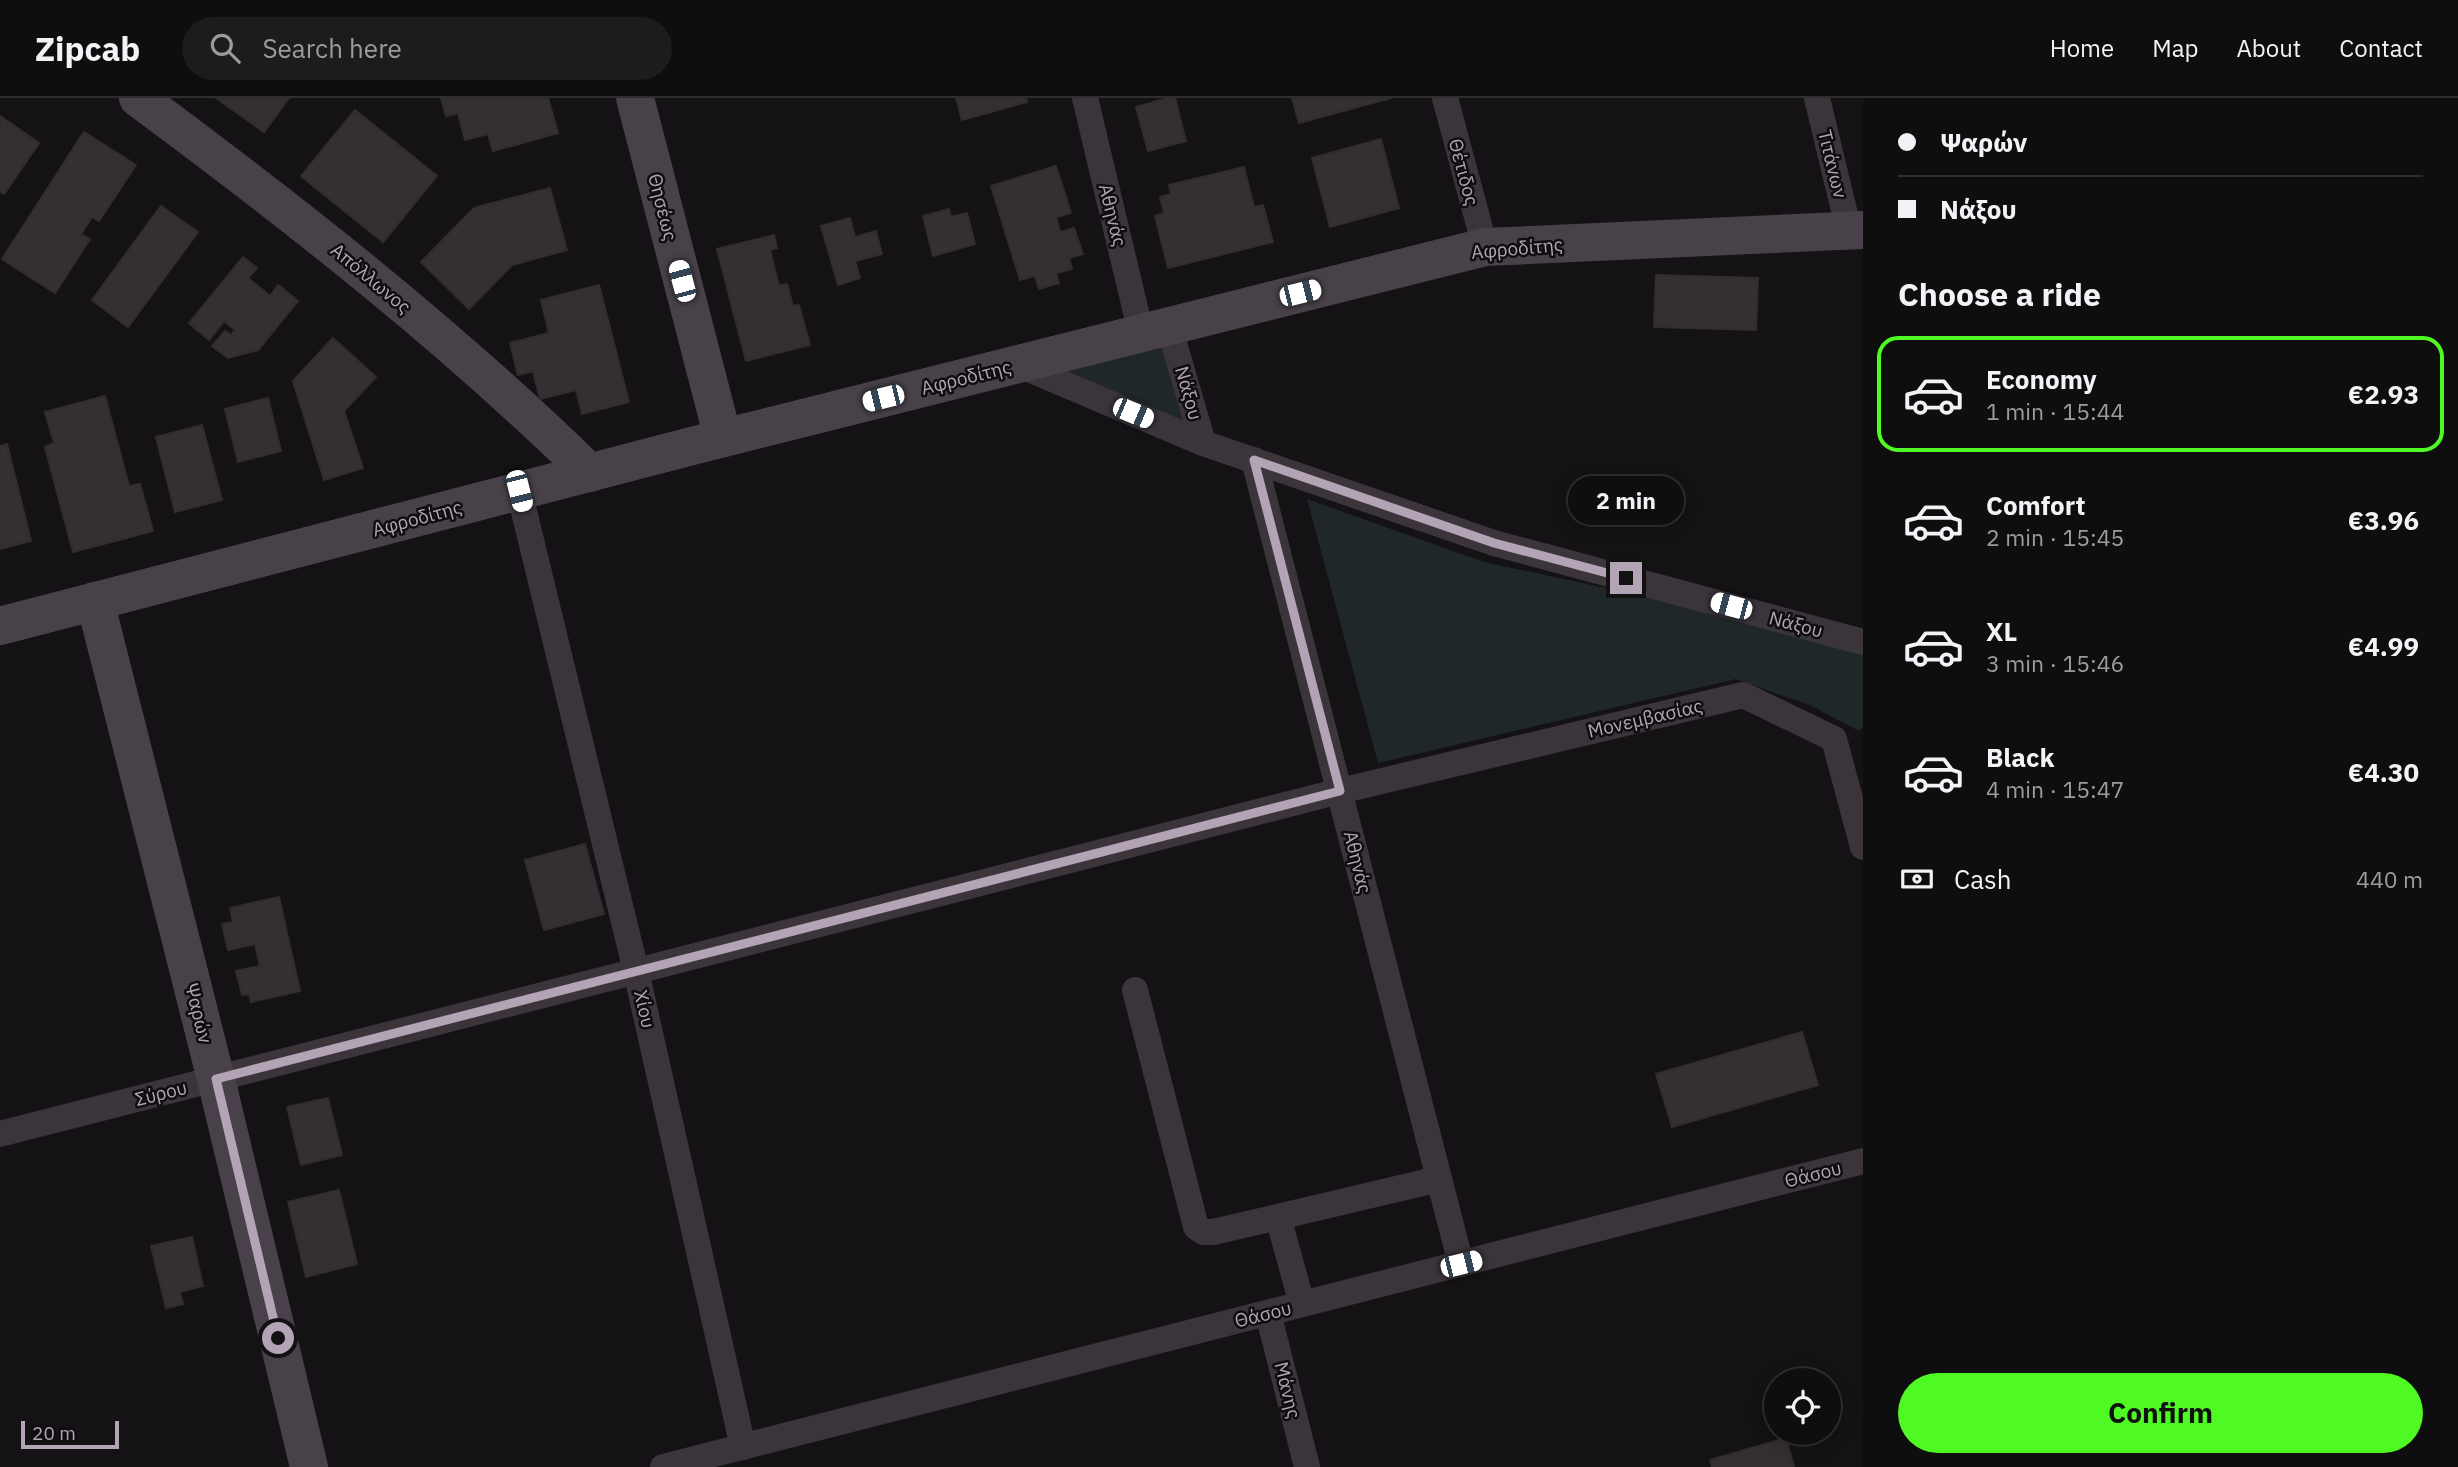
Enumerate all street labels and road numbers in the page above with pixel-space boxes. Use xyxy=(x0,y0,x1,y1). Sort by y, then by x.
street label: Τιτάνων xyxy=(1813,127,1853,201)
street label: Θέτιδος xyxy=(1444,136,1484,208)
street label: Θησέως xyxy=(643,171,683,243)
street label: Αθηνάς xyxy=(1094,181,1132,249)
street label: Αφροδίτης xyxy=(1470,232,1564,264)
street label: Απόλλωνος xyxy=(326,238,416,318)
street label: Αφροδίτης xyxy=(918,354,1014,400)
street label: Νάξου xyxy=(1170,363,1208,423)
street label: Αφροδίτης xyxy=(369,495,465,541)
street label: Νάξου xyxy=(1766,605,1826,643)
street label: Movεμβασίας xyxy=(1585,693,1705,743)
street label: Αθηνάς xyxy=(1339,828,1377,896)
street label: Ψαρών xyxy=(180,980,218,1046)
street label: Χίου xyxy=(629,988,661,1030)
street label: Σύρου xyxy=(132,1075,190,1111)
street label: Θάσου xyxy=(1782,1155,1844,1193)
street label: Θάσου xyxy=(1232,1295,1294,1333)
street label: Μάνης xyxy=(1269,1359,1307,1421)

